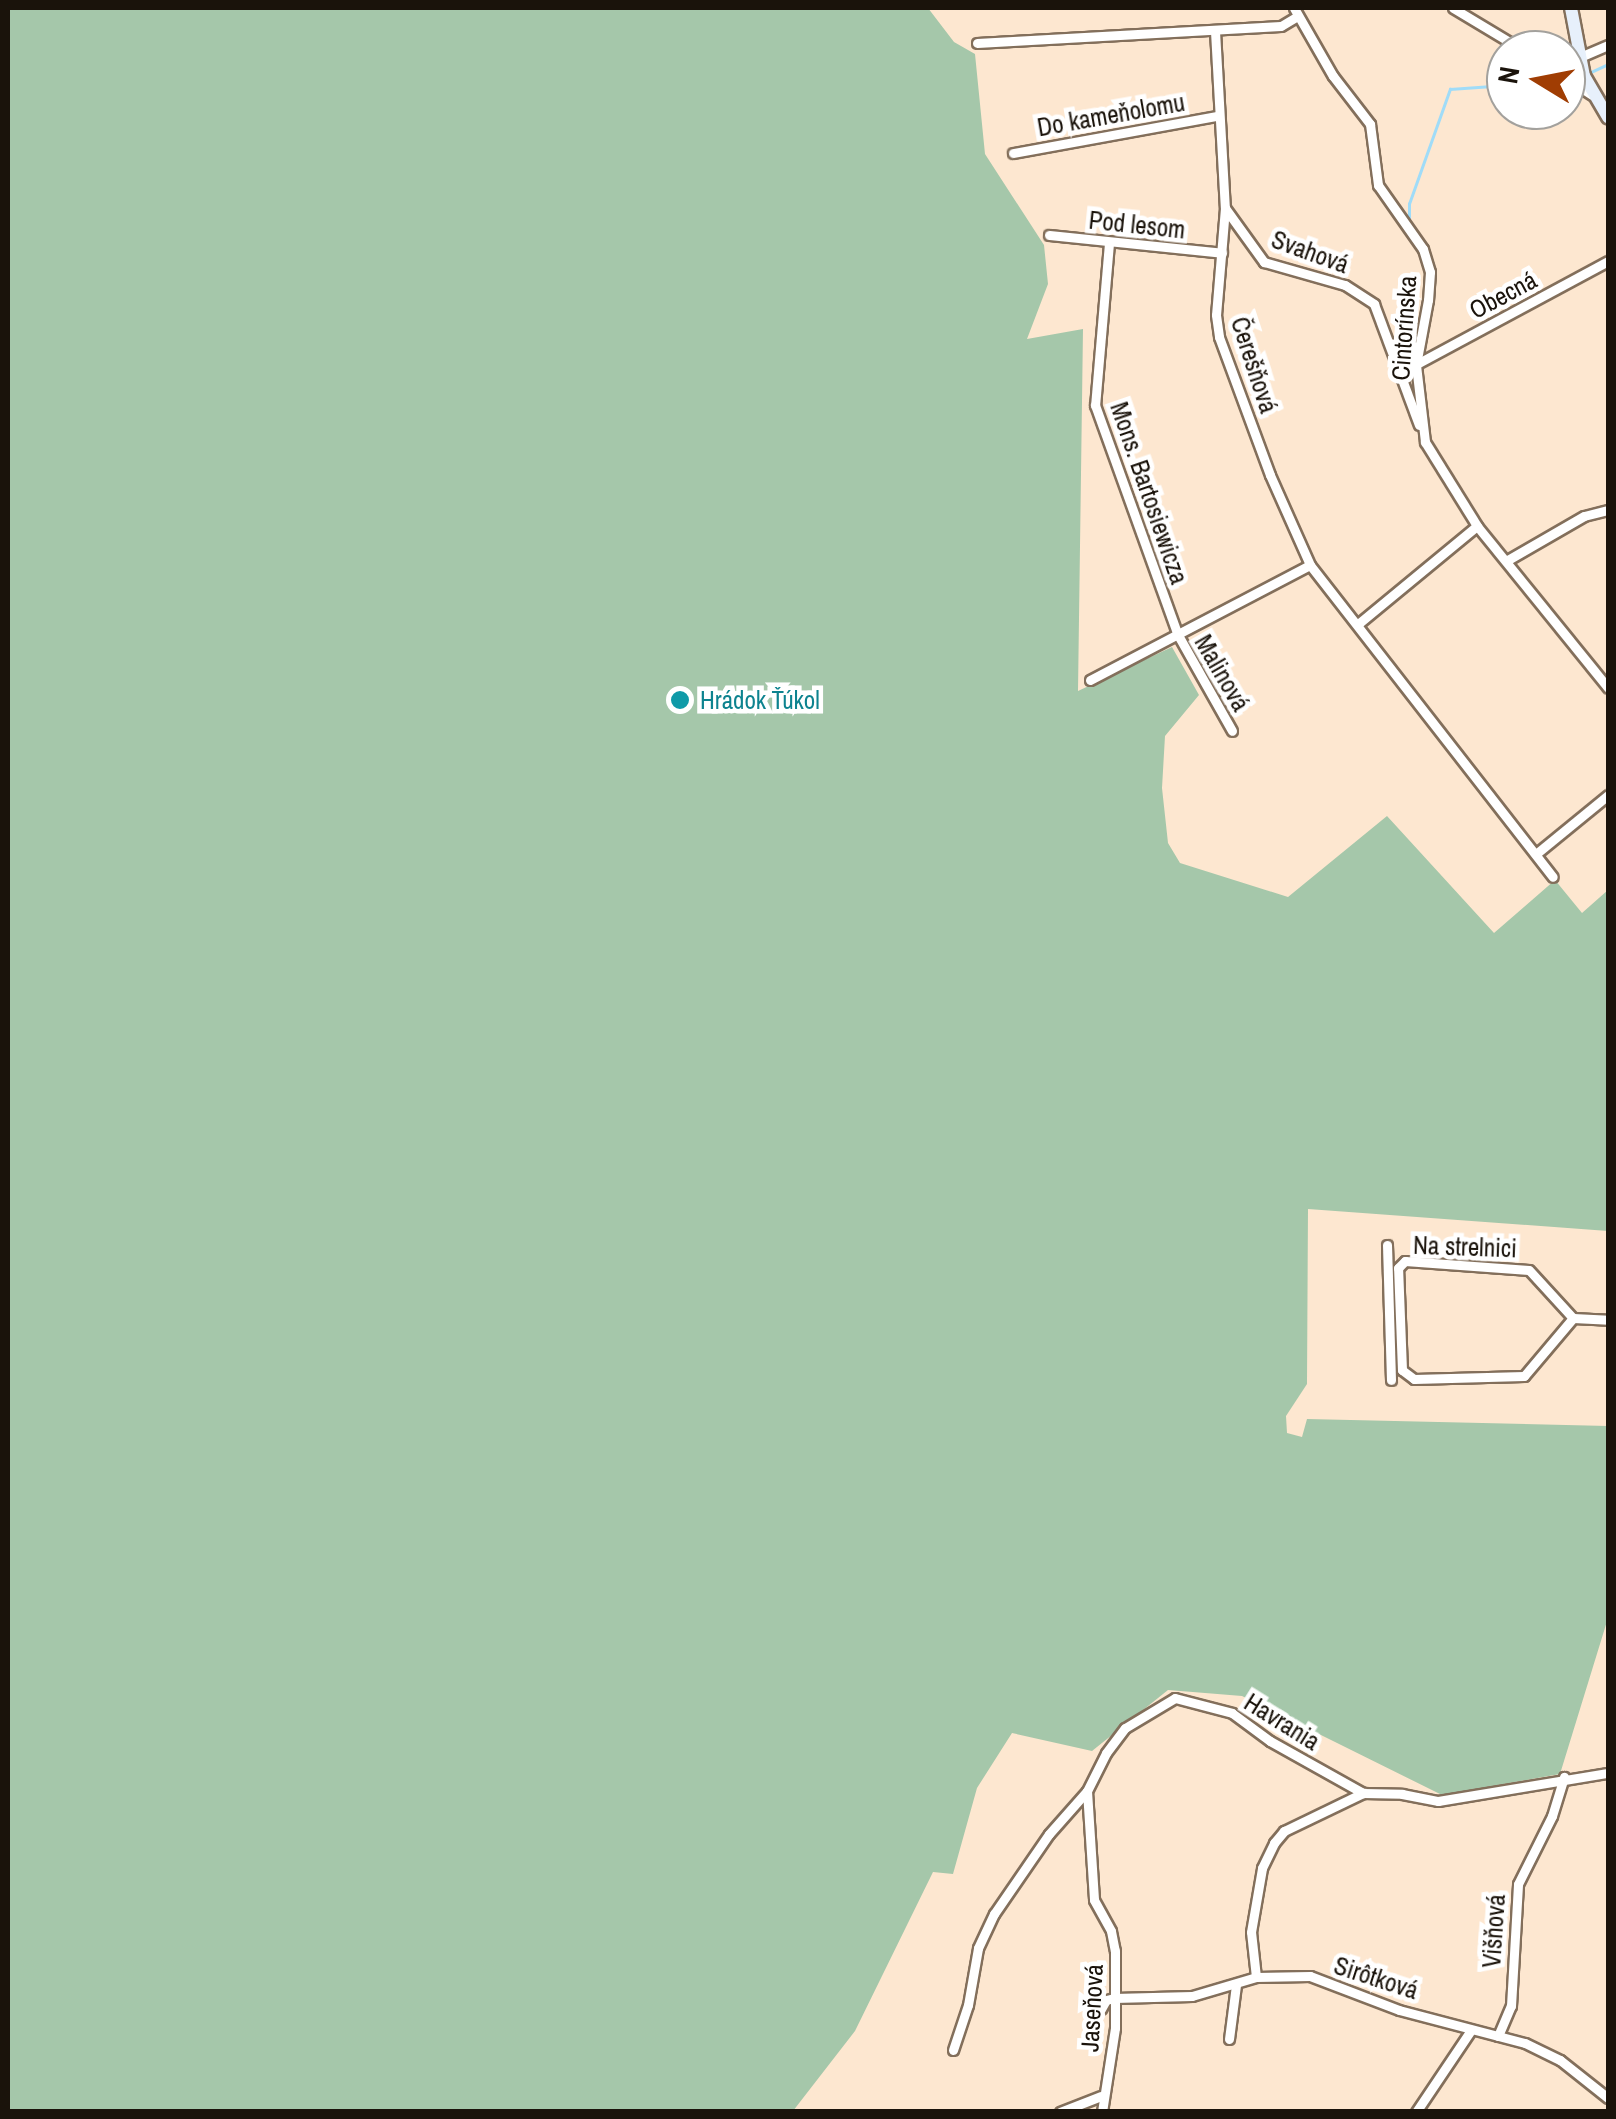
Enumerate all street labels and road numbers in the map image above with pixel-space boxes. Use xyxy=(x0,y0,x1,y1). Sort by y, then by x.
street label: Do kameňolomu xyxy=(1035,87,1187,143)
street label: Pod lesom xyxy=(1087,205,1187,245)
street label: Svahová xyxy=(1267,224,1353,280)
street label: Obecná xyxy=(1464,265,1542,325)
street label: Cintorínska xyxy=(1385,275,1423,381)
street label: Čerešňová xyxy=(1224,313,1284,417)
street label: Mons. Bartosiewicza xyxy=(1104,398,1194,588)
street label: Malinová xyxy=(1188,629,1256,717)
street label: Na strelnici xyxy=(1413,1230,1517,1264)
street label: Havrania xyxy=(1239,1687,1325,1757)
street label: Višňová xyxy=(1476,1893,1512,1969)
street label: Sirôtková xyxy=(1330,1950,1422,2006)
street label: Jaseňová xyxy=(1075,1963,1109,2053)

